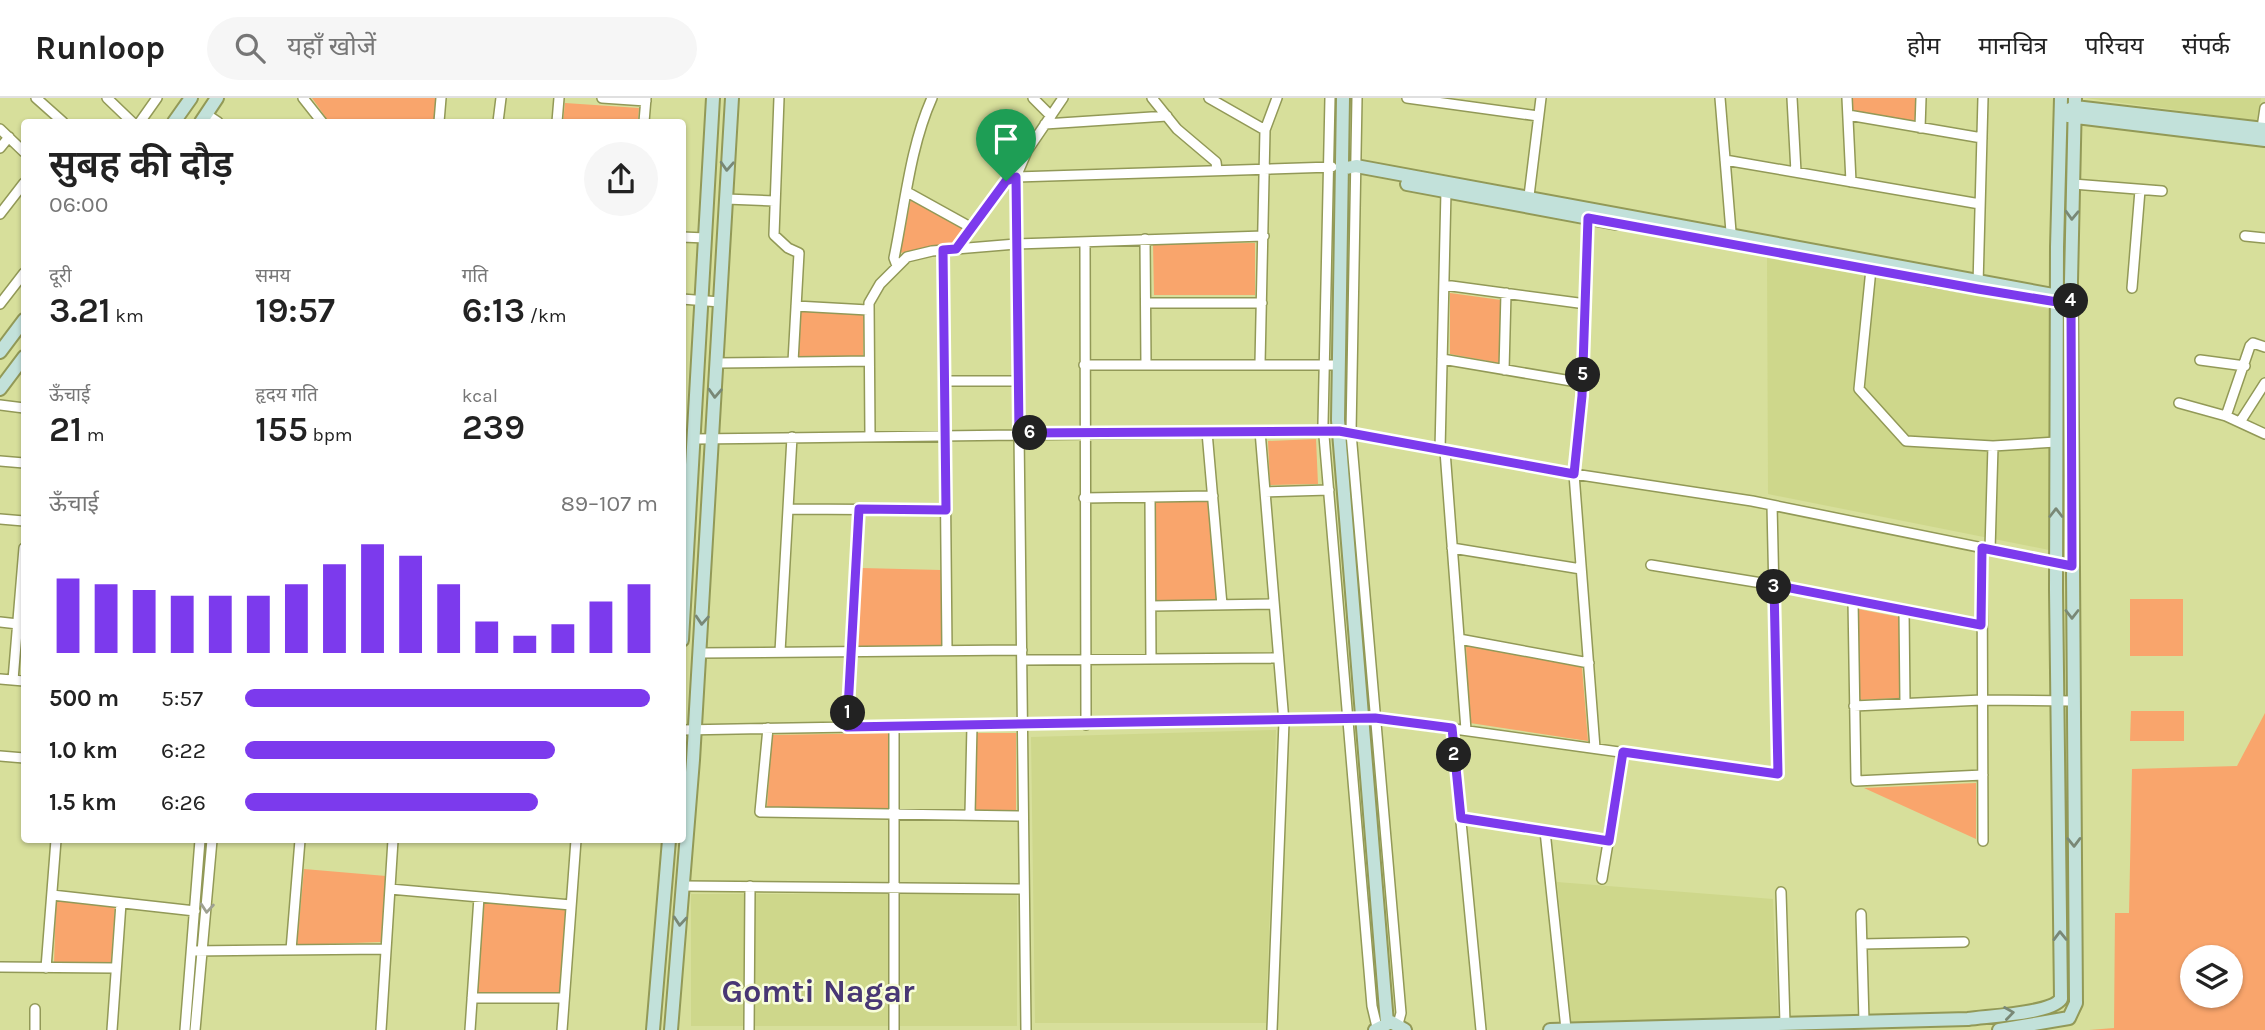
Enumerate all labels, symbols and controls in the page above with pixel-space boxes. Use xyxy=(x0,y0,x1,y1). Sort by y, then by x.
search box xyxy=(207,17,697,80)
text: Runloop xyxy=(35,29,165,67)
icon: search xyxy=(231,29,269,67)
text: यहाँ खोजें xyxy=(287,31,376,62)
text: होम xyxy=(1907,32,1940,60)
text: मानचित्र xyxy=(1978,32,2047,60)
text: परिचय xyxy=(2085,32,2144,60)
text: संपर्क xyxy=(2182,32,2230,60)
pin xyxy=(976,109,1036,181)
icon: arrive xyxy=(987,120,1025,158)
text: सुबह की दौड़ xyxy=(49,142,233,187)
button: share xyxy=(584,142,658,216)
one-way arrow xyxy=(720,161,735,172)
text: 06:00 xyxy=(49,191,108,218)
one-way arrow xyxy=(2065,210,2080,221)
text: दूरी xyxy=(49,265,72,287)
text: समय xyxy=(255,265,291,287)
text: गति xyxy=(462,265,488,287)
pin: 4 xyxy=(2054,284,2088,318)
text: 4 xyxy=(2065,289,2076,311)
text: 3.21 xyxy=(49,290,111,331)
text: 19:57 xyxy=(255,290,335,331)
text: 6:13 xyxy=(462,290,525,331)
text: km xyxy=(111,305,144,327)
text: /km xyxy=(525,305,567,327)
pin: 5 xyxy=(1566,358,1600,392)
text: 5 xyxy=(1577,363,1588,385)
text: ऊँचाई xyxy=(49,384,90,406)
text: हृदय गति xyxy=(255,384,318,406)
text: kcal xyxy=(462,385,498,407)
one-way arrow xyxy=(708,388,723,399)
text: 239 xyxy=(462,407,525,448)
text: 21 xyxy=(49,409,82,450)
text: 155 xyxy=(255,409,308,450)
pin: 6 xyxy=(1012,416,1048,450)
text: 6 xyxy=(1024,421,1035,443)
text: m xyxy=(82,424,104,446)
text: bpm xyxy=(308,424,353,446)
text: ऊँचाई xyxy=(49,490,99,517)
text: 89–107 m xyxy=(561,490,658,517)
one-way arrow xyxy=(2048,507,2064,518)
pin: 3 xyxy=(1756,570,1792,604)
text: 3 xyxy=(1768,575,1779,597)
one-way arrow xyxy=(2064,609,2080,620)
one-way arrow xyxy=(695,615,710,626)
text: 500 m xyxy=(49,685,119,712)
text: 5:57 xyxy=(161,685,203,712)
pin: 1 xyxy=(830,696,866,730)
text: 1 xyxy=(844,701,851,723)
text: 1.0 km xyxy=(49,737,118,764)
text: 6:22 xyxy=(161,737,206,764)
pin: 2 xyxy=(1436,738,1472,772)
text: 2 xyxy=(1448,743,1459,765)
text: 1.5 km xyxy=(49,789,117,816)
text: 6:26 xyxy=(161,789,206,816)
one-way arrow xyxy=(2066,837,2082,847)
one-way arrow xyxy=(200,903,215,914)
one-way arrow xyxy=(673,915,688,926)
one-way arrow xyxy=(2053,931,2068,942)
map controls xyxy=(2180,945,2243,1008)
button: layers xyxy=(2180,945,2243,1008)
district label: Gomti Nagar xyxy=(722,973,915,1010)
one-way arrow xyxy=(2003,1006,2015,1021)

